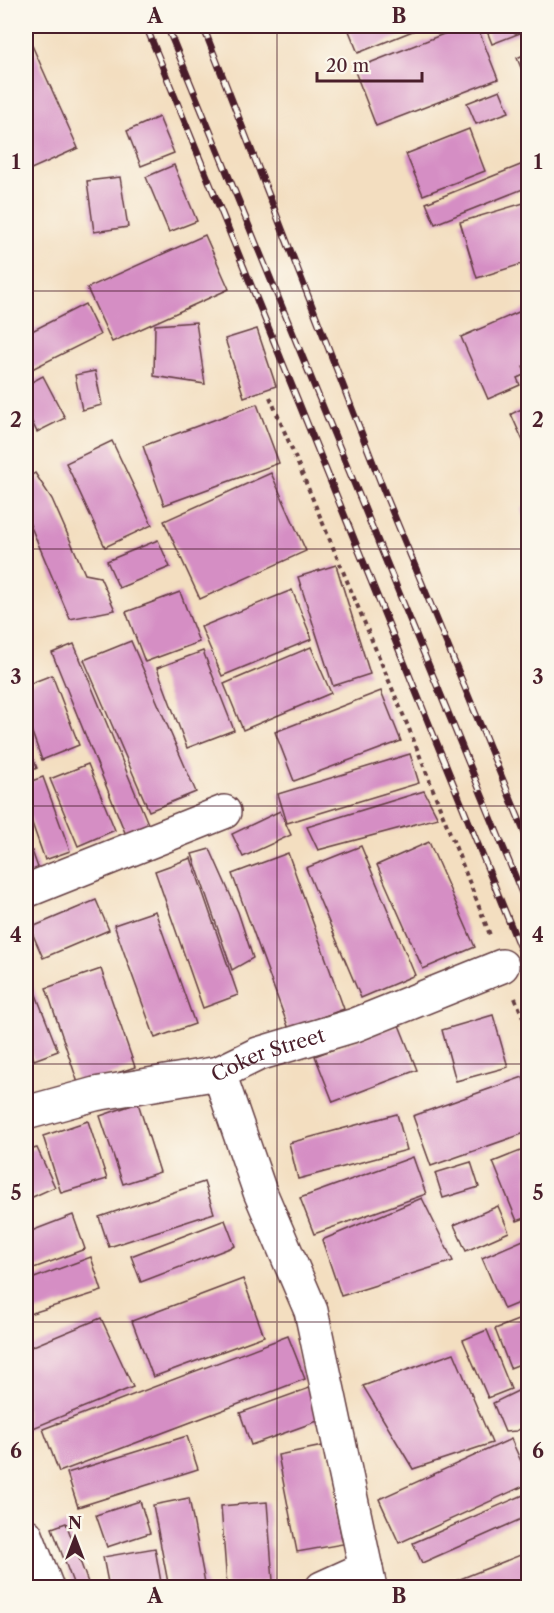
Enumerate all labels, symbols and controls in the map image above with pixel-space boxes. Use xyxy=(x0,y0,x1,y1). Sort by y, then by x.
text: A xyxy=(146,4,163,28)
text: B xyxy=(392,4,407,28)
scale bar xyxy=(317,45,422,83)
text: 20 m xyxy=(326,55,370,77)
text: 1 xyxy=(12,150,21,174)
text: 1 xyxy=(534,150,543,174)
text: 2 xyxy=(10,408,22,432)
text: 2 xyxy=(532,408,544,432)
text: 3 xyxy=(10,665,22,689)
text: 3 xyxy=(532,665,544,689)
text: 4 xyxy=(10,923,22,947)
text: 4 xyxy=(532,923,544,947)
street label: Coker Street xyxy=(207,1023,328,1087)
text: 5 xyxy=(10,1181,22,1205)
text: 5 xyxy=(532,1181,544,1205)
text: 6 xyxy=(10,1439,22,1463)
text: 6 xyxy=(532,1439,544,1463)
north arrow xyxy=(45,1508,105,1568)
text: N xyxy=(68,1513,82,1533)
text: A xyxy=(146,1584,163,1608)
text: B xyxy=(392,1584,407,1608)

